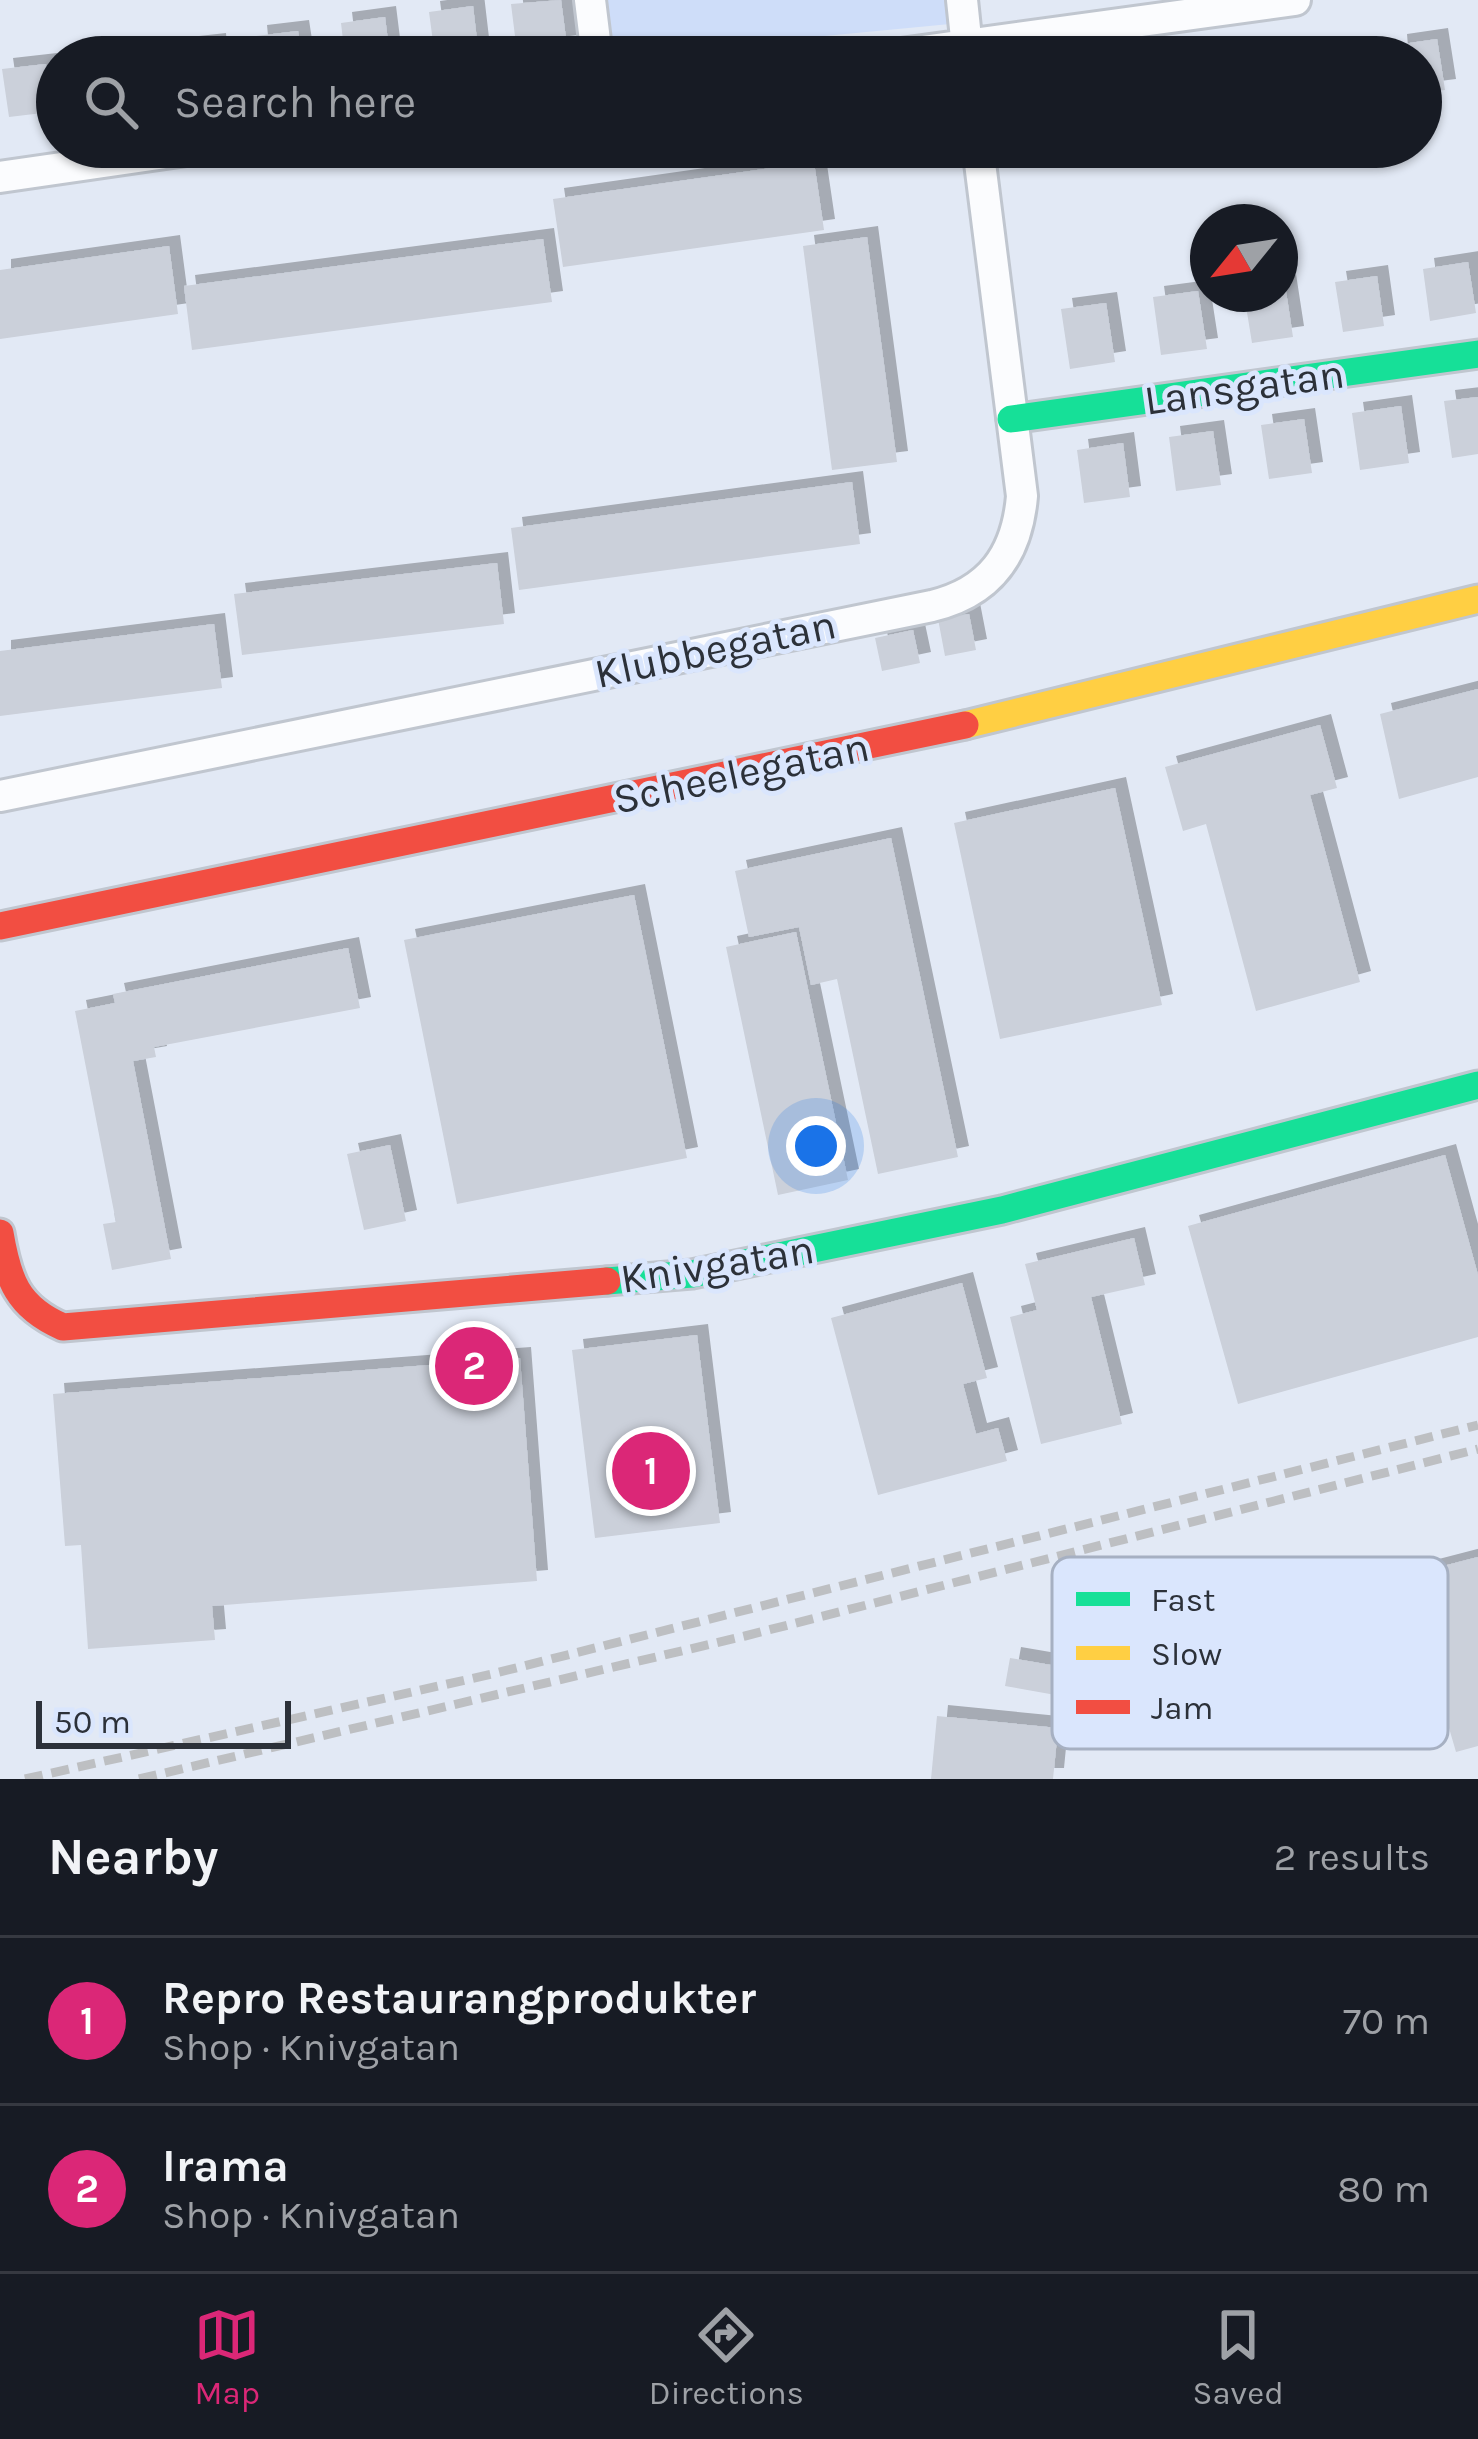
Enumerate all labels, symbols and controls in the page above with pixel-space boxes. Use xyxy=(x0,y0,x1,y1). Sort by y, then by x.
search box xyxy=(36,36,1442,168)
icon: search xyxy=(78,69,144,135)
text: Search here xyxy=(174,76,416,128)
north arrow xyxy=(1190,204,1298,312)
street label: Lansgatan xyxy=(1141,348,1347,426)
street label: Klubbegatan xyxy=(590,599,840,699)
street label: Scheelegatan xyxy=(609,721,874,824)
your location xyxy=(786,1116,846,1176)
street label: Knivgatan xyxy=(617,1224,817,1304)
pin: 2 xyxy=(435,1321,513,1411)
pin: 1 xyxy=(612,1426,690,1516)
legend xyxy=(1052,1557,1448,1749)
text: Fast xyxy=(1151,1581,1215,1619)
text: Slow xyxy=(1151,1635,1222,1673)
text: Jam xyxy=(1151,1689,1213,1727)
scale bar xyxy=(36,1695,291,1748)
text: 50 m xyxy=(54,1703,131,1741)
text: Nearby xyxy=(48,1827,218,1887)
text: 2 results xyxy=(1274,1834,1430,1880)
text: Repro Restaurangprodukter xyxy=(162,1972,756,2024)
text: 1 xyxy=(80,1998,94,2044)
text: 70 m xyxy=(1343,1998,1430,2044)
text: Shop · Knivgatan xyxy=(162,2024,460,2070)
text: Irama xyxy=(162,2140,289,2192)
text: 2 xyxy=(75,2166,99,2212)
text: 80 m xyxy=(1337,2166,1430,2212)
text: Shop · Knivgatan xyxy=(162,2192,460,2238)
tab: Map xyxy=(194,2302,260,2412)
tab: Directions xyxy=(649,2302,804,2412)
tab: Saved xyxy=(1193,2302,1284,2412)

